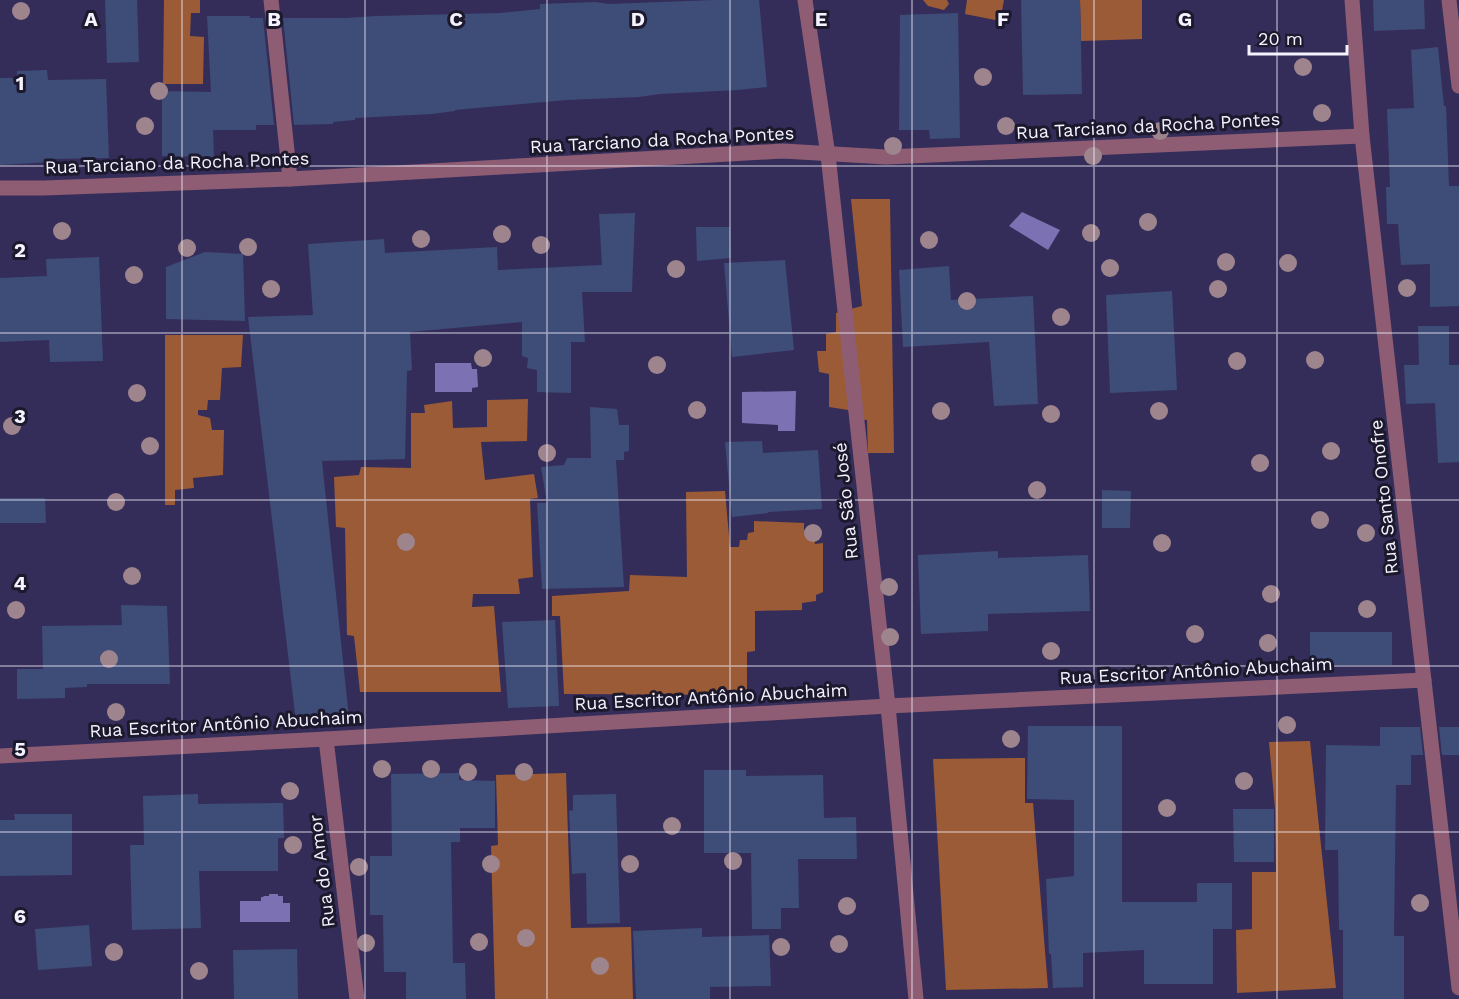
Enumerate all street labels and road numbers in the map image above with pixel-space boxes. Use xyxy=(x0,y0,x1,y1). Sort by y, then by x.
street label: Rua Tarciano da Rocha Pontes xyxy=(1015,108,1281,143)
street label: Rua Tarciano da Rocha Pontes xyxy=(529,122,795,157)
street label: Rua Tarciano da Rocha Pontes xyxy=(44,147,310,178)
street label: Rua Santo Onofre xyxy=(1365,419,1402,575)
street label: Rua São José xyxy=(829,441,862,561)
street label: Rua Escritor Antônio Abuchaim xyxy=(1059,653,1333,688)
street label: Rua Escritor Antônio Abuchaim xyxy=(574,679,848,714)
street label: Rua Escritor Antônio Abuchaim xyxy=(89,706,363,741)
street label: Rua do Amor xyxy=(304,813,339,929)

